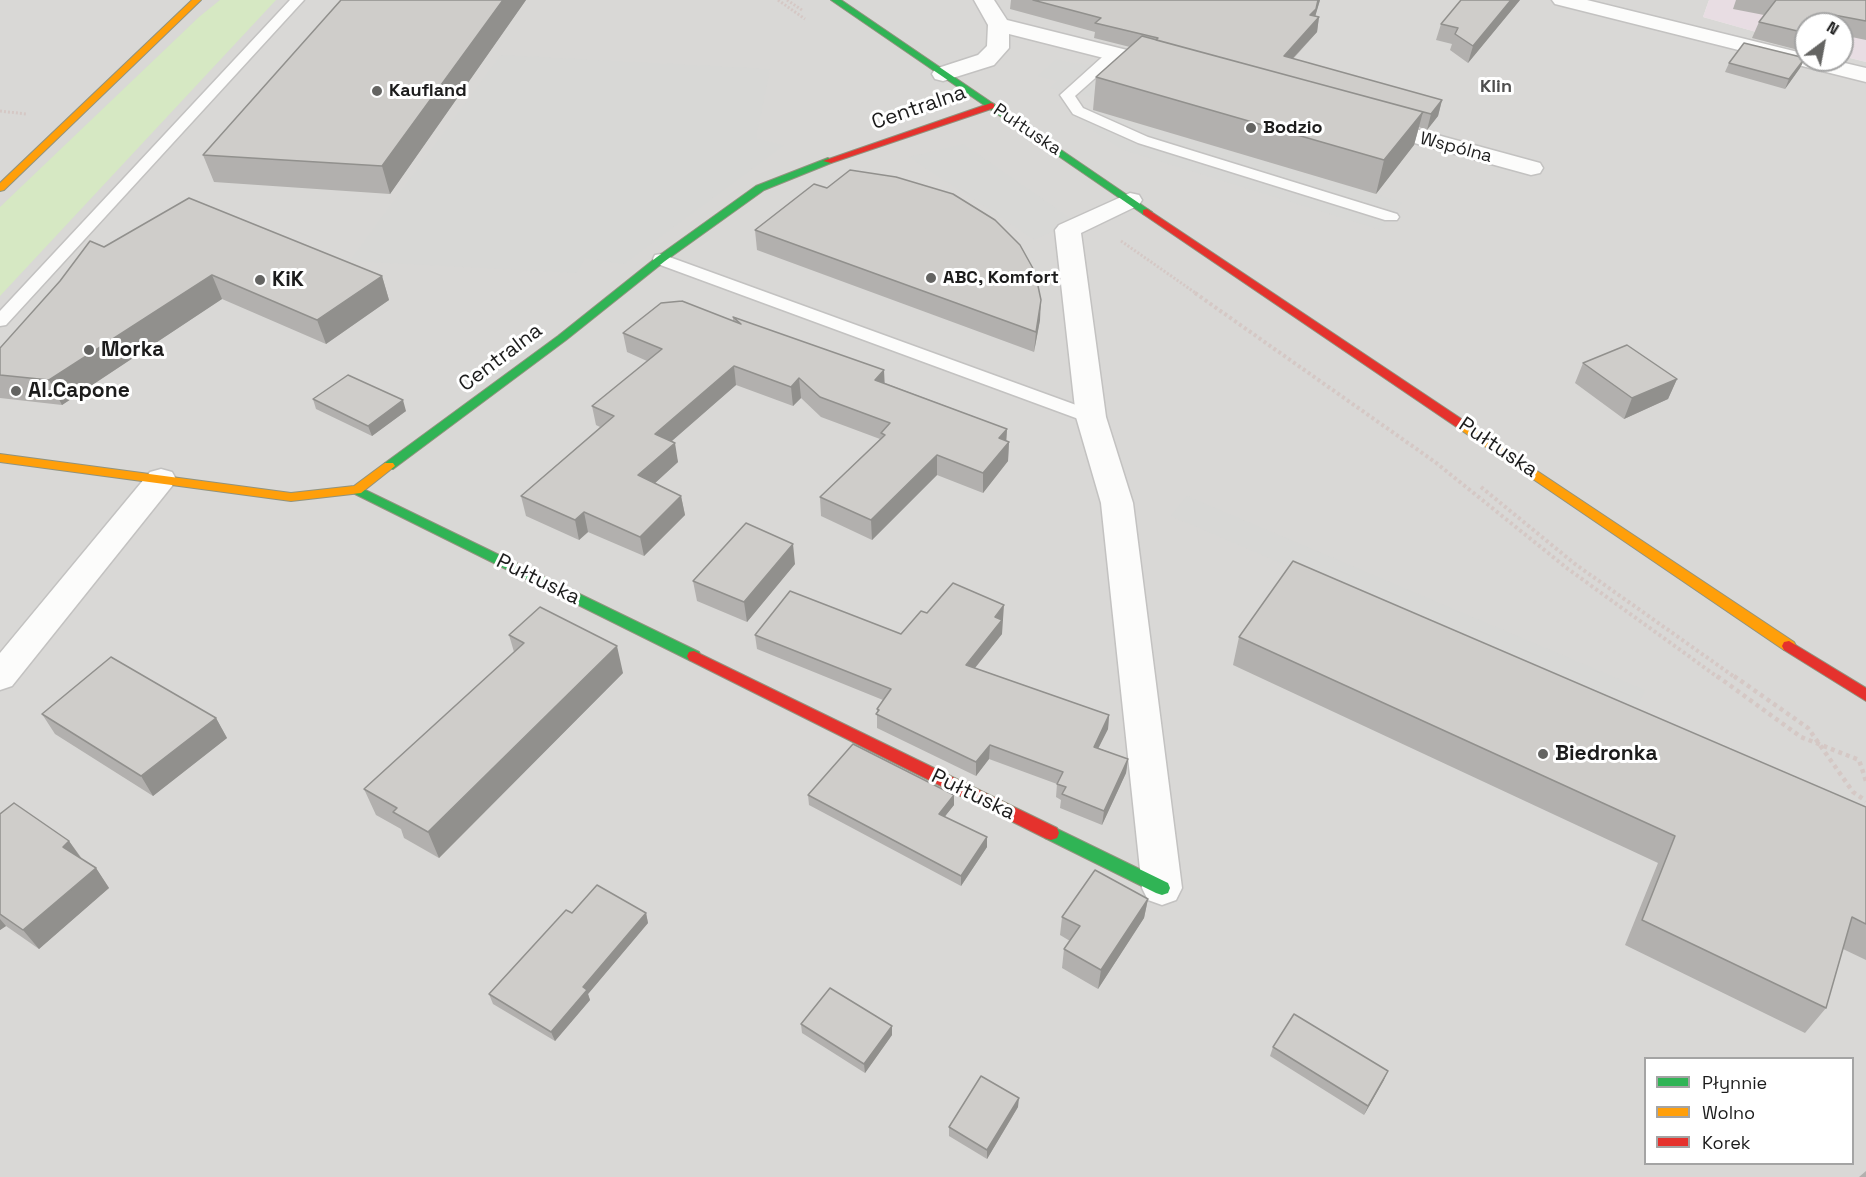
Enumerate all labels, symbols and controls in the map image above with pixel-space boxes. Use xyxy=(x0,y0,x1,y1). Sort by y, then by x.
north arrow xyxy=(1794,12,1854,72)
text: N xyxy=(1823,16,1843,40)
district label: Klin xyxy=(1480,76,1512,98)
place label: Kaufland xyxy=(389,80,467,102)
street label: Centralna xyxy=(869,80,969,136)
marker: Kaufland xyxy=(370,84,384,98)
street label: Pułtuska xyxy=(989,99,1065,161)
place label: Bodzio xyxy=(1263,117,1323,139)
marker: Bodzio xyxy=(1244,121,1258,135)
street label: Wspólna xyxy=(1418,128,1494,168)
place label: KiK xyxy=(272,267,304,293)
place label: ABC, Komfort xyxy=(943,267,1059,289)
marker: ABC, Komfort xyxy=(924,271,938,285)
marker: KiK xyxy=(253,273,267,287)
street label: Centralna xyxy=(454,318,548,398)
place label: Morka xyxy=(101,337,164,363)
marker: Morka xyxy=(82,343,96,357)
place label: Al.Capone xyxy=(28,378,130,404)
marker: Al.Capone xyxy=(9,384,23,398)
street label: Pułtuska xyxy=(1454,412,1542,484)
street label: Pułtuska xyxy=(492,549,584,611)
place label: Biedronka xyxy=(1555,741,1658,767)
marker: Biedronka xyxy=(1536,747,1550,761)
street label: Pułtuska xyxy=(927,764,1019,826)
legend xyxy=(1644,1057,1854,1165)
text: Płynnie xyxy=(1702,1071,1767,1094)
text: Wolno xyxy=(1702,1101,1755,1124)
text: Korek xyxy=(1702,1131,1751,1154)

